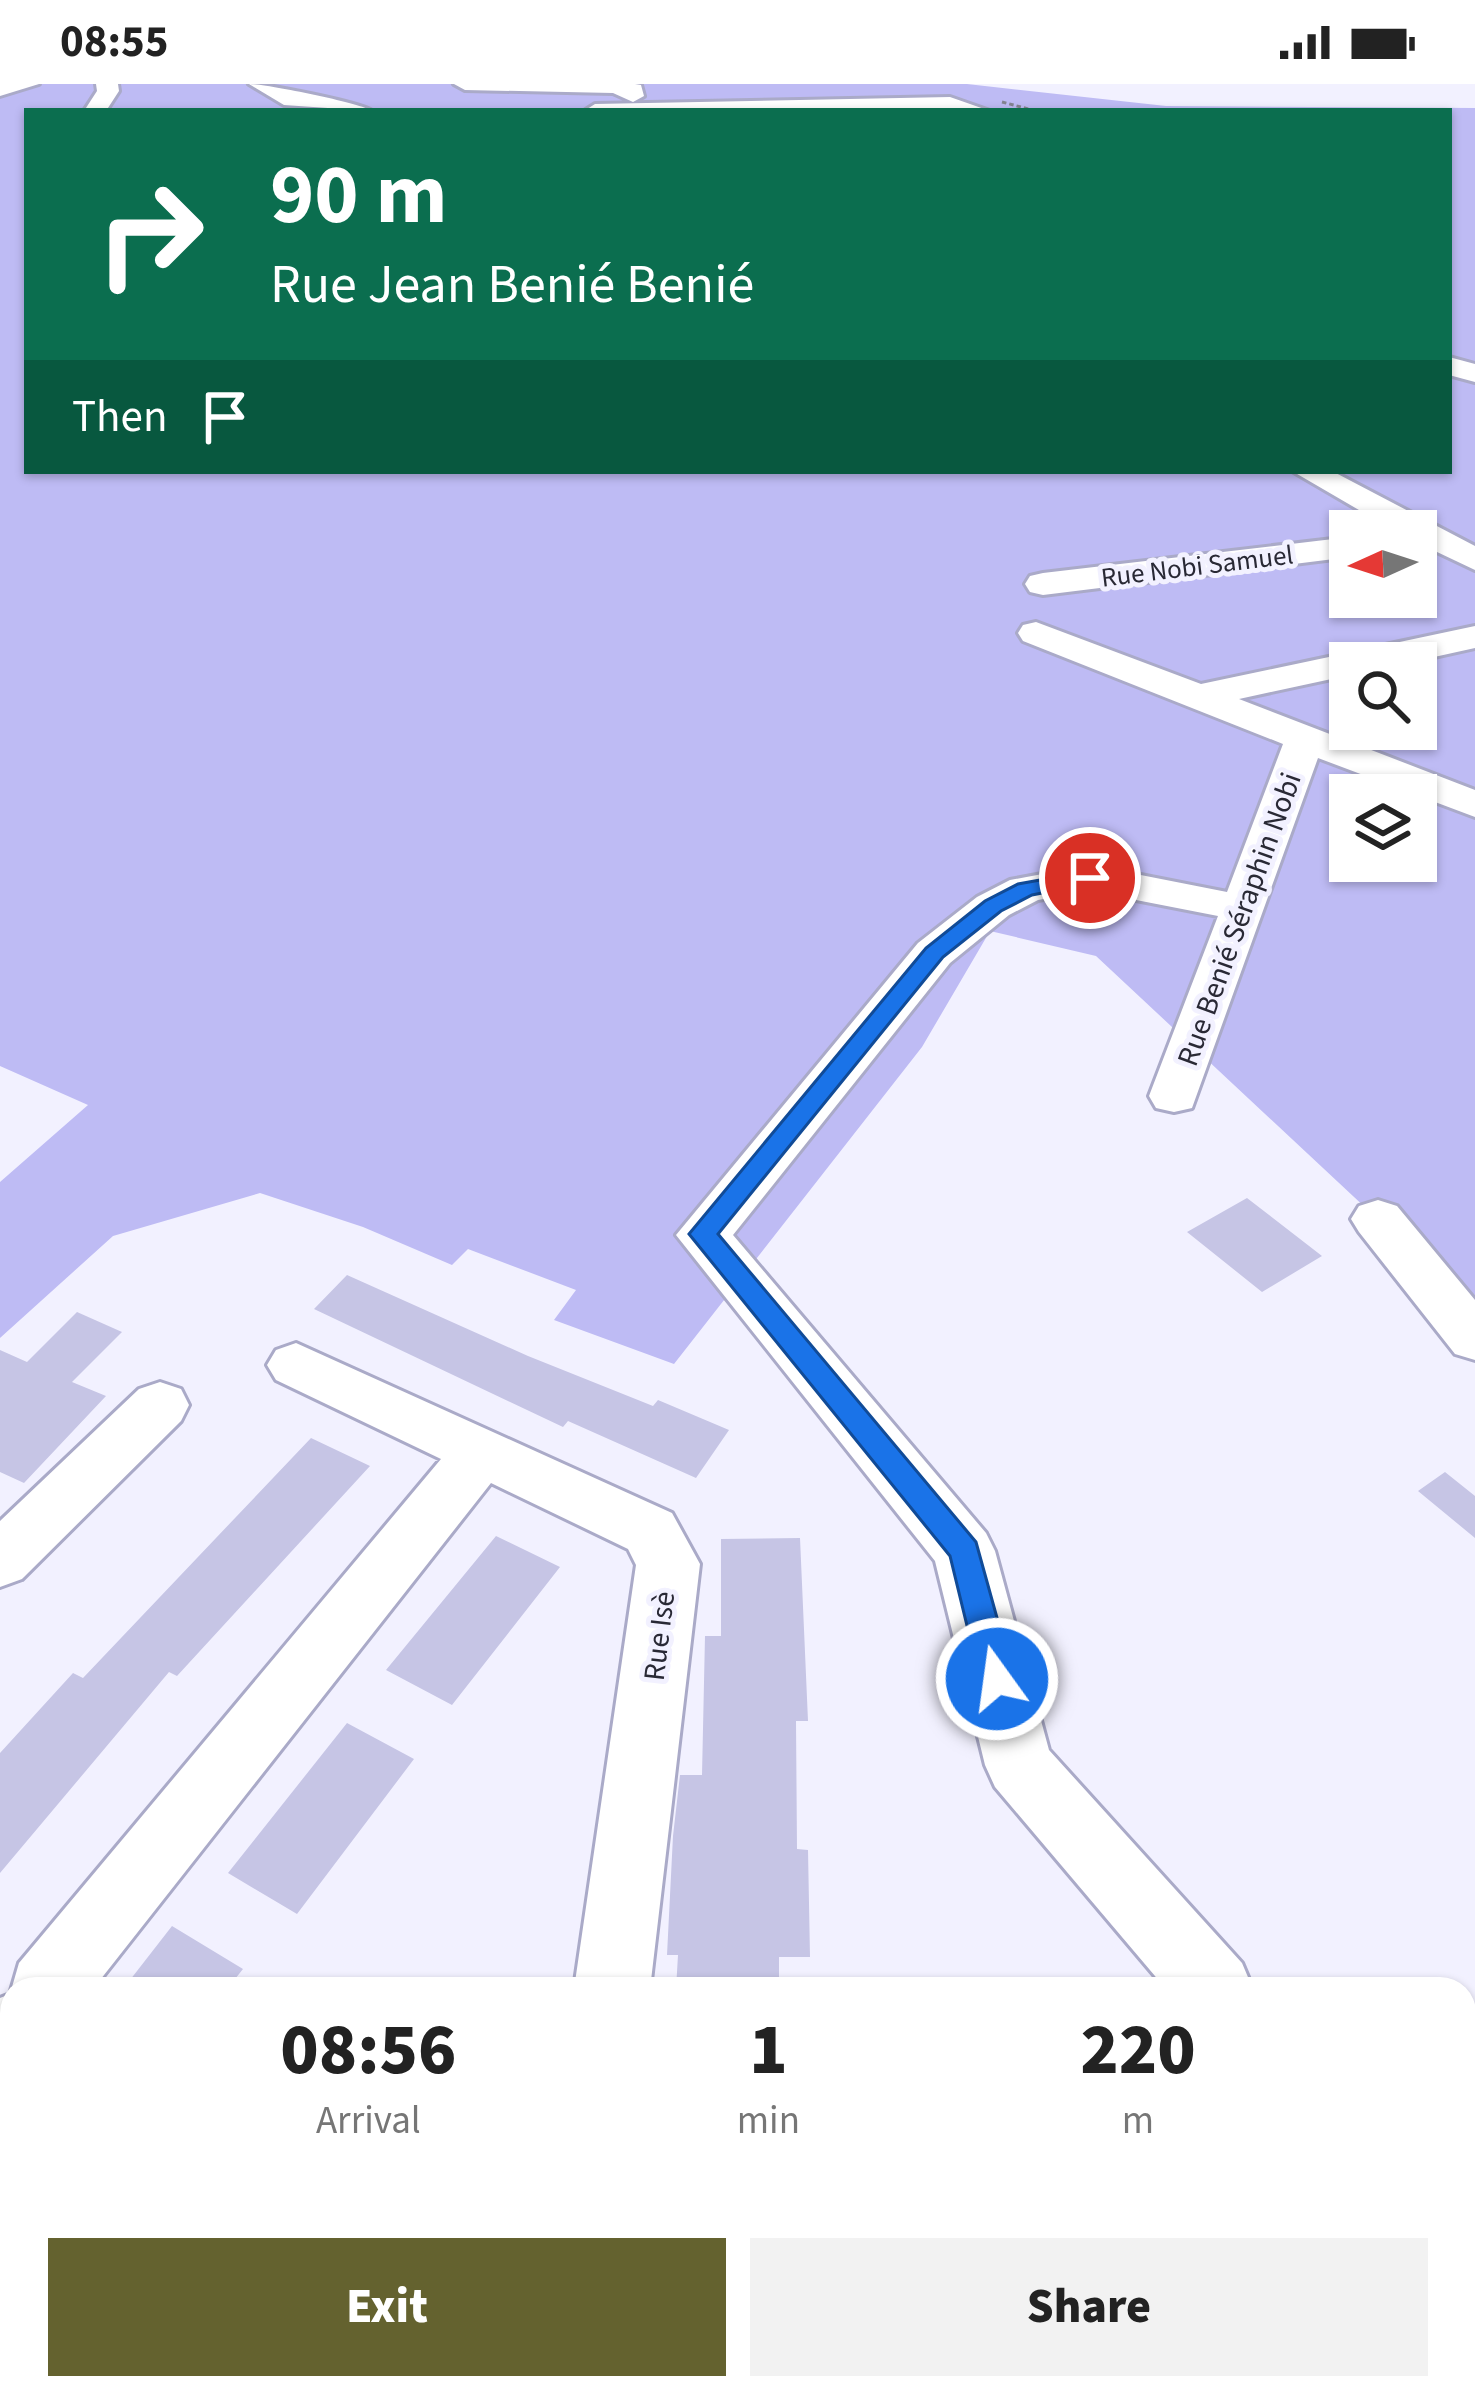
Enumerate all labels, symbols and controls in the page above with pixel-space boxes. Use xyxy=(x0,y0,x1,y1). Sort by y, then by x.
text: 08:55 xyxy=(60,10,169,74)
text: 90 m xyxy=(270,136,448,256)
icon: right xyxy=(72,156,228,312)
text: Rue Jean Benié Benié xyxy=(270,247,754,324)
icon: arrive xyxy=(192,384,258,450)
text: Then xyxy=(72,385,168,449)
north arrow xyxy=(1329,510,1437,618)
map controls xyxy=(1329,510,1437,882)
street label: Rue Nobi Samuel xyxy=(1099,535,1295,598)
button: search xyxy=(1329,642,1437,750)
street label: Rue Benié Séraphin Nobi xyxy=(1166,766,1313,1072)
button: layers xyxy=(1329,774,1437,882)
pin xyxy=(1039,827,1141,929)
icon: arrive xyxy=(1057,845,1123,911)
street label: Rue Isè xyxy=(633,1589,686,1683)
position arrow xyxy=(934,1616,1060,1742)
text: 08:56 xyxy=(280,1999,456,2102)
text: 1 xyxy=(749,1999,788,2102)
text: 220 xyxy=(1080,1999,1196,2102)
text: Arrival xyxy=(316,2093,421,2149)
text: min xyxy=(737,2093,800,2149)
text: m xyxy=(1122,2093,1154,2149)
button: Exit xyxy=(48,2238,726,2376)
button: Share xyxy=(750,2238,1428,2376)

